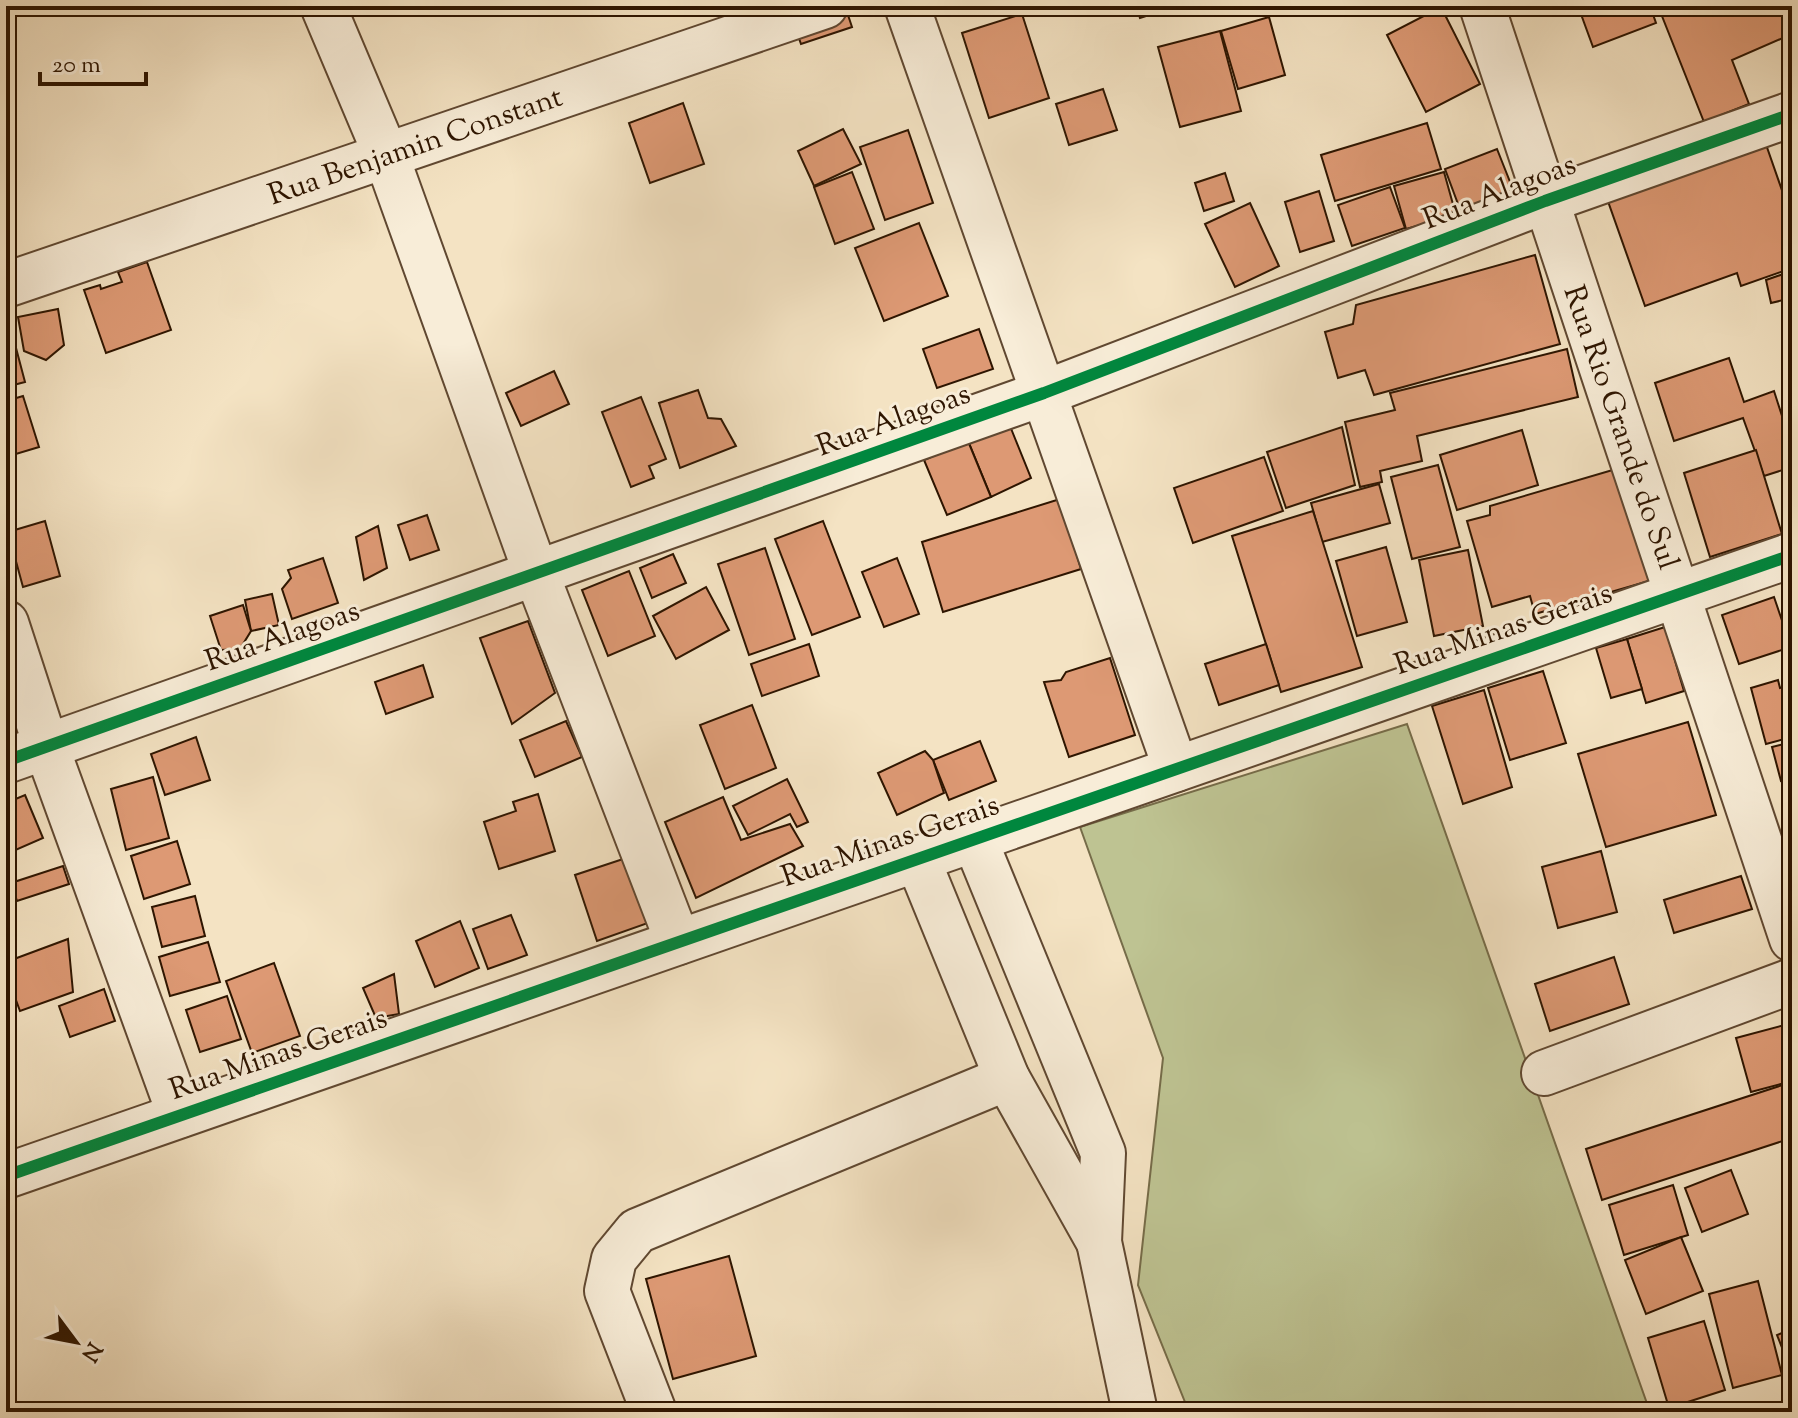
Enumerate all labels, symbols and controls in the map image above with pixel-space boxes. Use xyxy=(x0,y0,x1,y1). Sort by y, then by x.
scale bar xyxy=(40,36,146,86)
text: 20 m xyxy=(52,49,101,83)
street label: Rua Benjamin Constant xyxy=(263,77,569,218)
street label: Rua Alagoas xyxy=(1417,144,1583,242)
street label: Rua Rio Grande do Sul xyxy=(1551,280,1688,576)
street label: Rua Alagoas xyxy=(811,374,977,469)
street label: Rua Minas Gerais xyxy=(1389,573,1619,688)
street label: Rua Alagoas xyxy=(200,591,366,684)
street label: Rua Minas Gerais xyxy=(776,785,1006,900)
street label: Rua Minas Gerais xyxy=(164,998,394,1113)
north arrow xyxy=(36,1302,116,1382)
text: N xyxy=(72,1335,109,1367)

